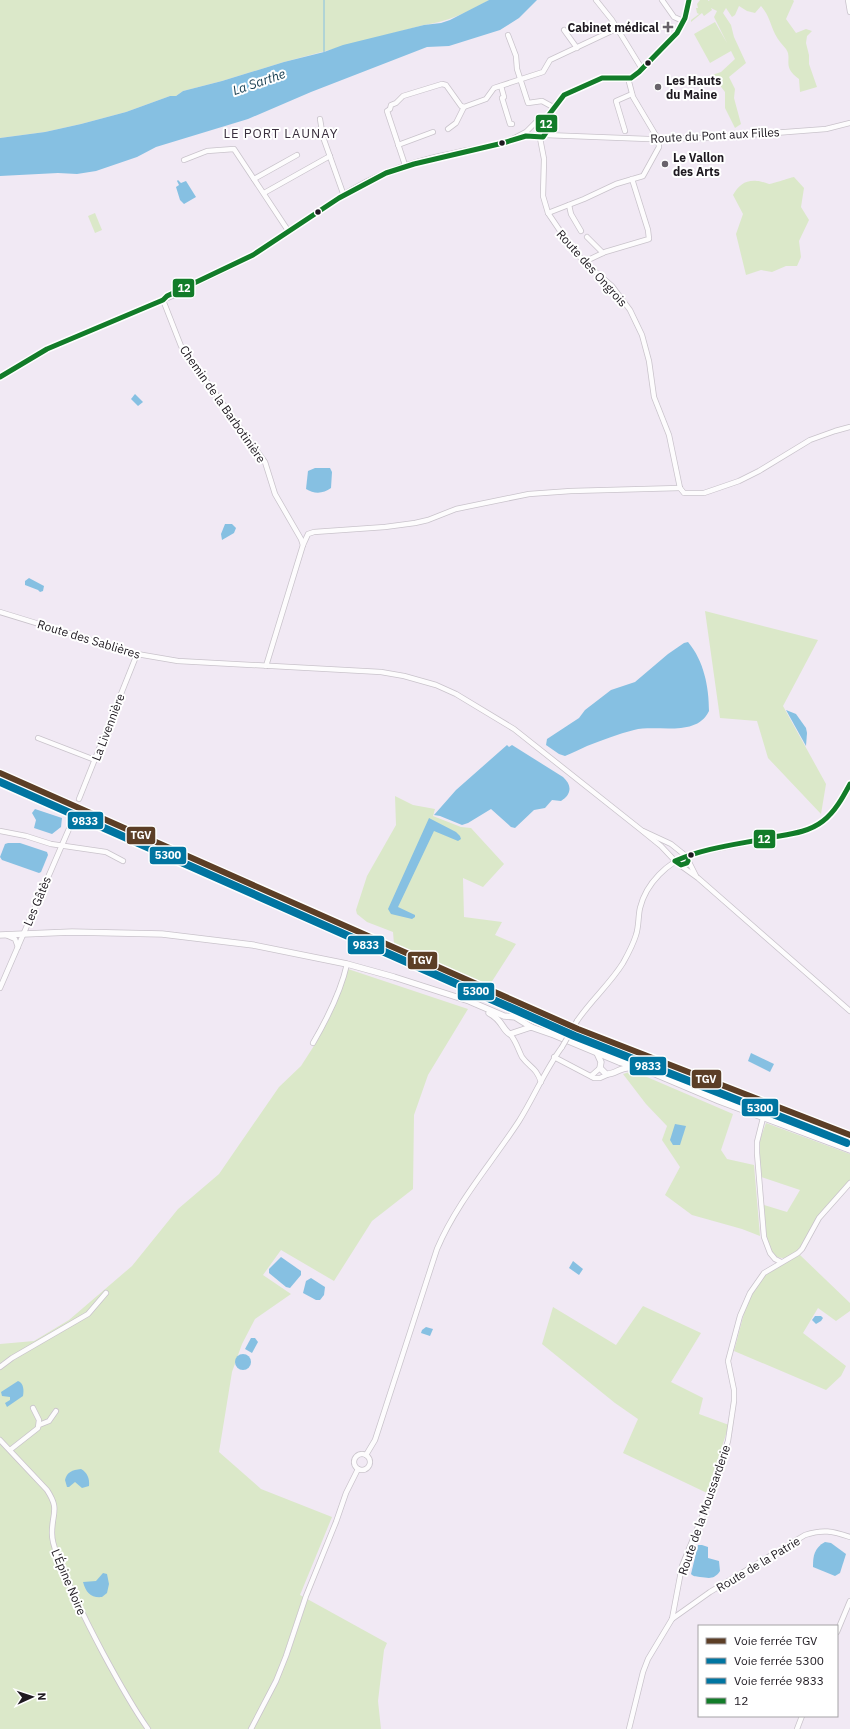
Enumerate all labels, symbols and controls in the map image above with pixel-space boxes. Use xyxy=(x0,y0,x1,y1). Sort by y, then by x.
place label: Cabinet médical xyxy=(567,20,659,35)
marker: Cabinet médical xyxy=(662,21,674,33)
unlabelled marker xyxy=(643,58,653,68)
water label: La Sarthe xyxy=(230,65,288,99)
place label: Les Hauts du Maine xyxy=(666,73,721,102)
marker: Les Hauts du Maine xyxy=(653,82,663,92)
line badge: 12 xyxy=(535,114,558,133)
text: 12 xyxy=(539,117,553,131)
street label: Route du Pont aux Filles xyxy=(650,124,780,146)
district label: LE PORT LAUNAY xyxy=(223,125,339,142)
unlabelled marker xyxy=(497,138,507,148)
place label: Le Vallon des Arts xyxy=(673,150,724,179)
marker: Le Vallon des Arts xyxy=(660,159,670,169)
unlabelled marker xyxy=(313,207,323,217)
street label: Route des Ongrois xyxy=(554,226,631,310)
line badge: 12 xyxy=(172,278,195,298)
text: 12 xyxy=(177,281,191,295)
street label: Chemin de la Barbotinière xyxy=(177,342,269,466)
street label: Route des Sablières xyxy=(36,616,142,662)
street label: La Livennière xyxy=(88,691,128,763)
line badge: 9833 xyxy=(67,811,104,830)
text: 9833 xyxy=(72,814,98,828)
line badge: TGV xyxy=(126,826,156,845)
text: TGV xyxy=(131,828,151,842)
line badge: 12 xyxy=(753,829,776,849)
text: 12 xyxy=(757,832,771,846)
line badge: 5300 xyxy=(149,846,187,865)
text: 5300 xyxy=(155,848,182,862)
unlabelled marker xyxy=(686,850,696,860)
street label: Les Gâtès xyxy=(20,874,54,928)
line badge: 9833 xyxy=(347,935,385,955)
text: 9833 xyxy=(353,938,379,952)
line badge: TGV xyxy=(407,951,438,970)
text: TGV xyxy=(412,953,432,967)
line badge: 5300 xyxy=(457,982,495,1001)
text: 5300 xyxy=(463,984,490,998)
line badge: 9833 xyxy=(629,1056,667,1076)
text: 9833 xyxy=(635,1059,661,1073)
line badge: TGV xyxy=(691,1069,722,1089)
text: TGV xyxy=(696,1072,716,1086)
line badge: 5300 xyxy=(741,1098,779,1117)
text: 5300 xyxy=(747,1101,774,1115)
street label: Route de la Moussarderie xyxy=(675,1443,733,1577)
street label: Route de la Patrie xyxy=(713,1533,803,1595)
street label: L'Épine Noire xyxy=(48,1547,90,1618)
legend xyxy=(698,1625,838,1717)
text: Voie ferrée TGV xyxy=(734,1633,818,1648)
text: Voie ferrée 5300 xyxy=(734,1653,824,1668)
text: Voie ferrée 9833 xyxy=(734,1673,824,1688)
north arrow xyxy=(12,1677,52,1717)
text: N xyxy=(35,1692,49,1701)
text: 12 xyxy=(734,1693,748,1708)

